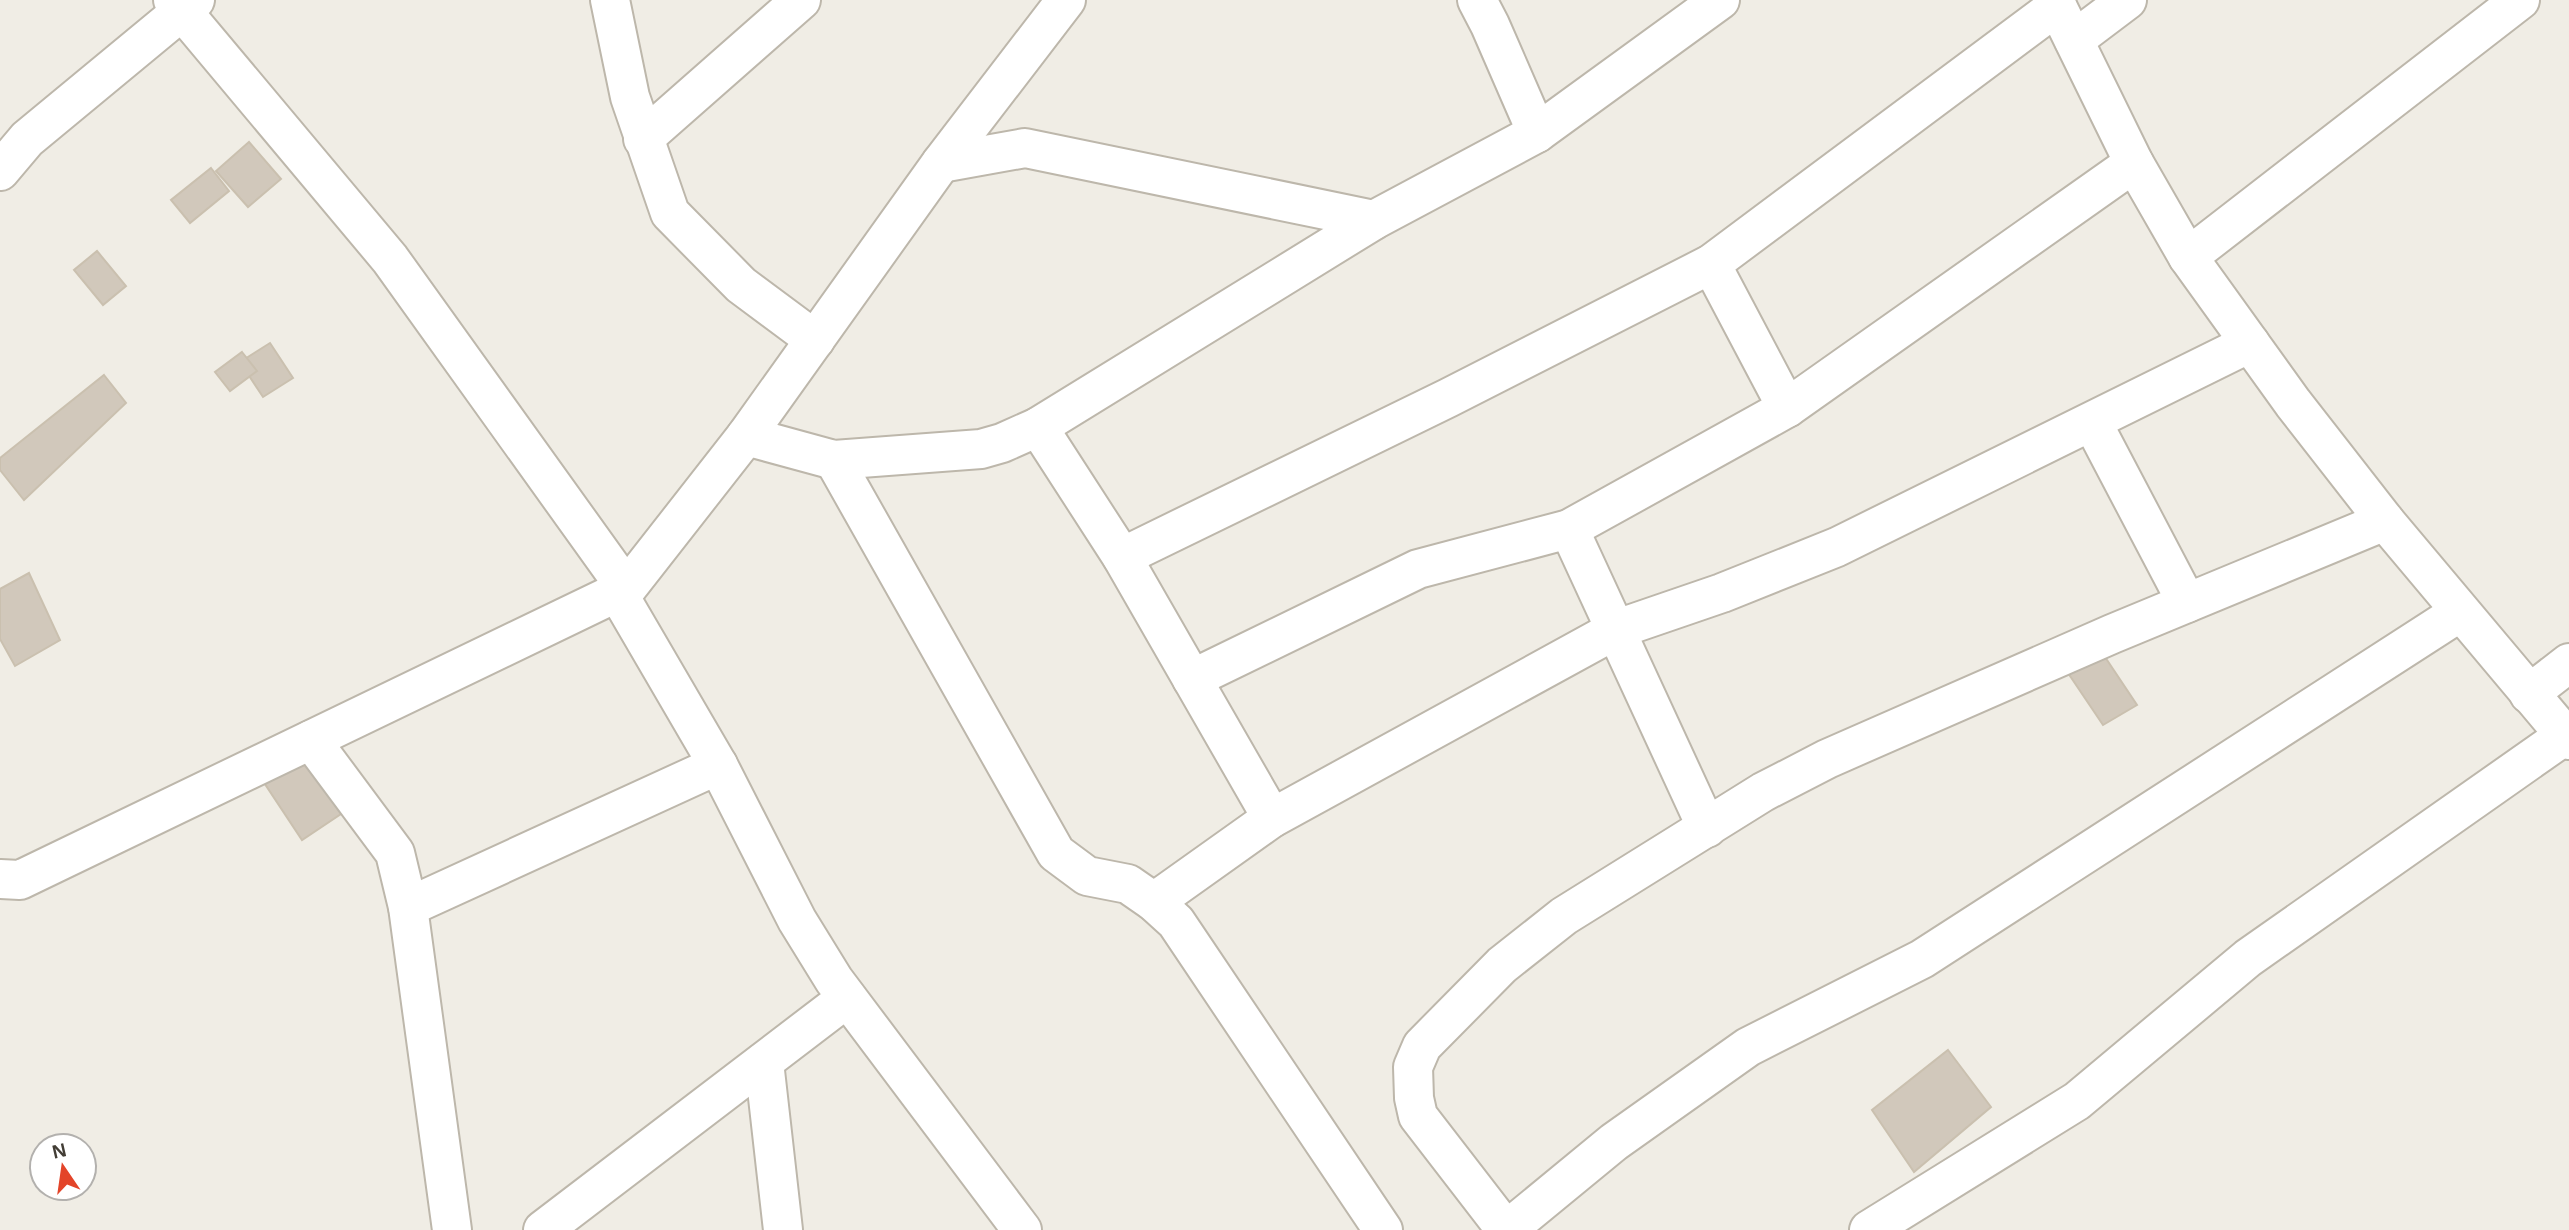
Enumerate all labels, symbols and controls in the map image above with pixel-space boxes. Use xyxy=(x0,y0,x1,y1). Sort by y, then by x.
north arrow xyxy=(28,1132,98,1202)
text: N xyxy=(50,1139,68,1163)

